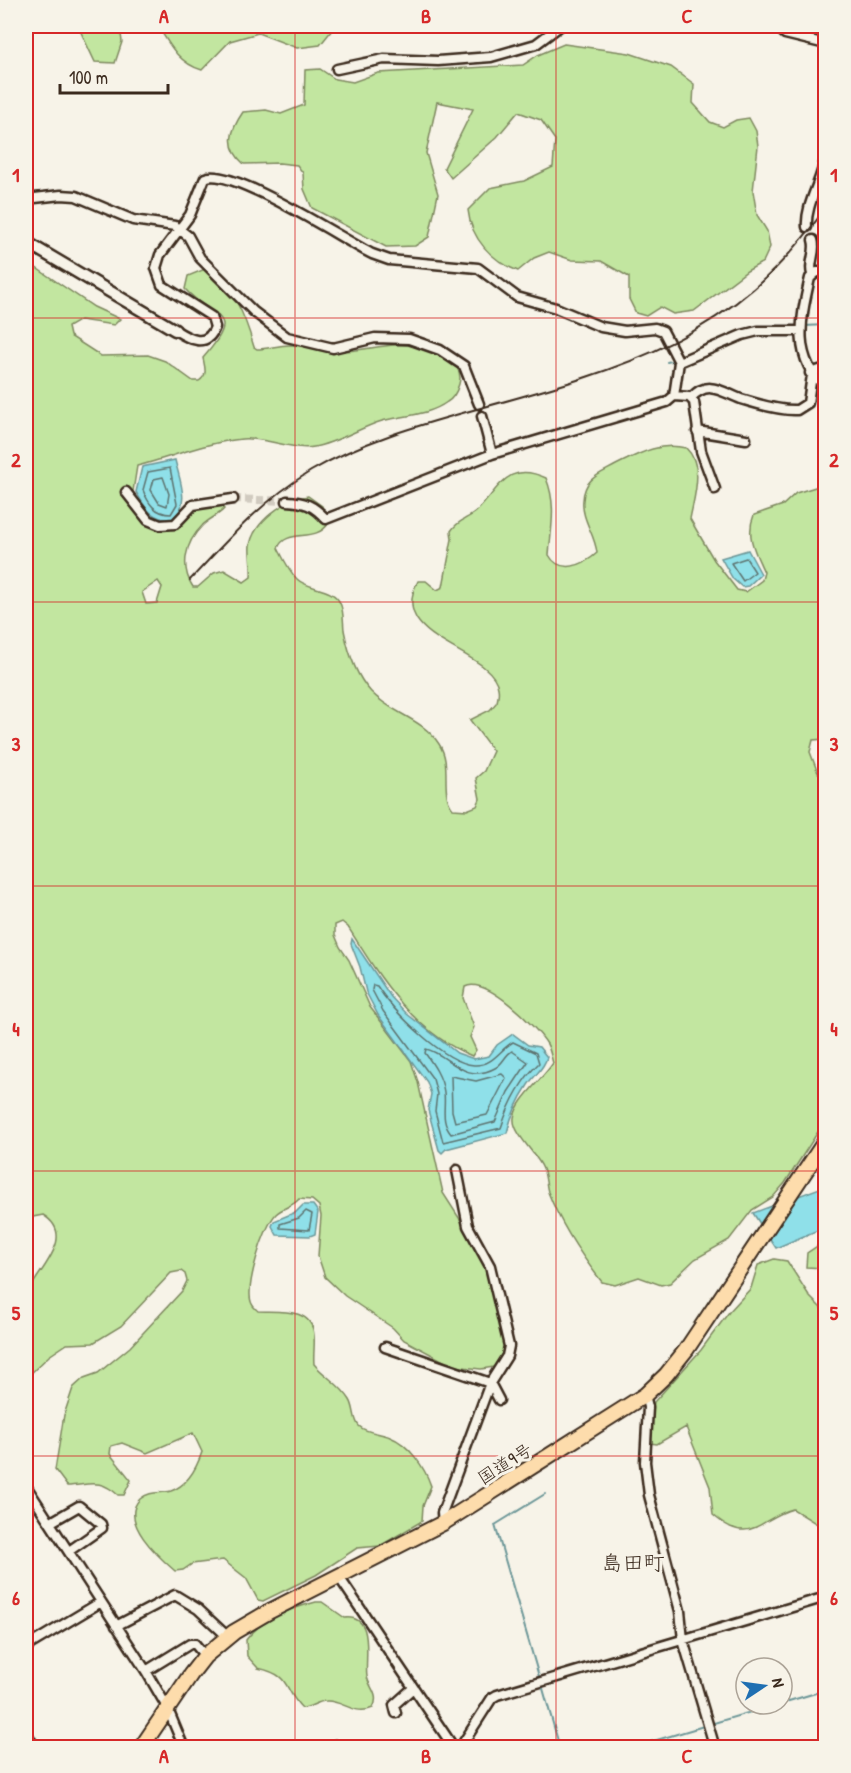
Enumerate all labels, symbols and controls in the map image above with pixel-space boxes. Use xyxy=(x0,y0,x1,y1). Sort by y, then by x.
text: A xyxy=(159,2,169,29)
text: B xyxy=(421,2,431,29)
text: C xyxy=(682,2,693,29)
scale bar xyxy=(60,57,168,95)
text: 100 m xyxy=(69,65,108,90)
text: 1 xyxy=(12,161,20,188)
text: 1 xyxy=(830,161,838,188)
text: 2 xyxy=(11,446,21,473)
text: 2 xyxy=(829,446,839,473)
text: 3 xyxy=(12,730,21,757)
text: 3 xyxy=(830,730,839,757)
text: 4 xyxy=(12,1015,20,1042)
text: 4 xyxy=(830,1015,838,1042)
text: 5 xyxy=(12,1299,21,1326)
text: 5 xyxy=(830,1299,839,1326)
street label: 国道9号 xyxy=(472,1437,537,1490)
district label: 島田町 xyxy=(602,1548,665,1577)
text: 6 xyxy=(12,1584,20,1611)
text: 6 xyxy=(830,1584,838,1611)
north arrow xyxy=(734,1656,794,1716)
text: N xyxy=(767,1676,790,1690)
text: A xyxy=(159,1742,169,1769)
text: B xyxy=(421,1742,431,1769)
text: C xyxy=(682,1742,693,1769)

